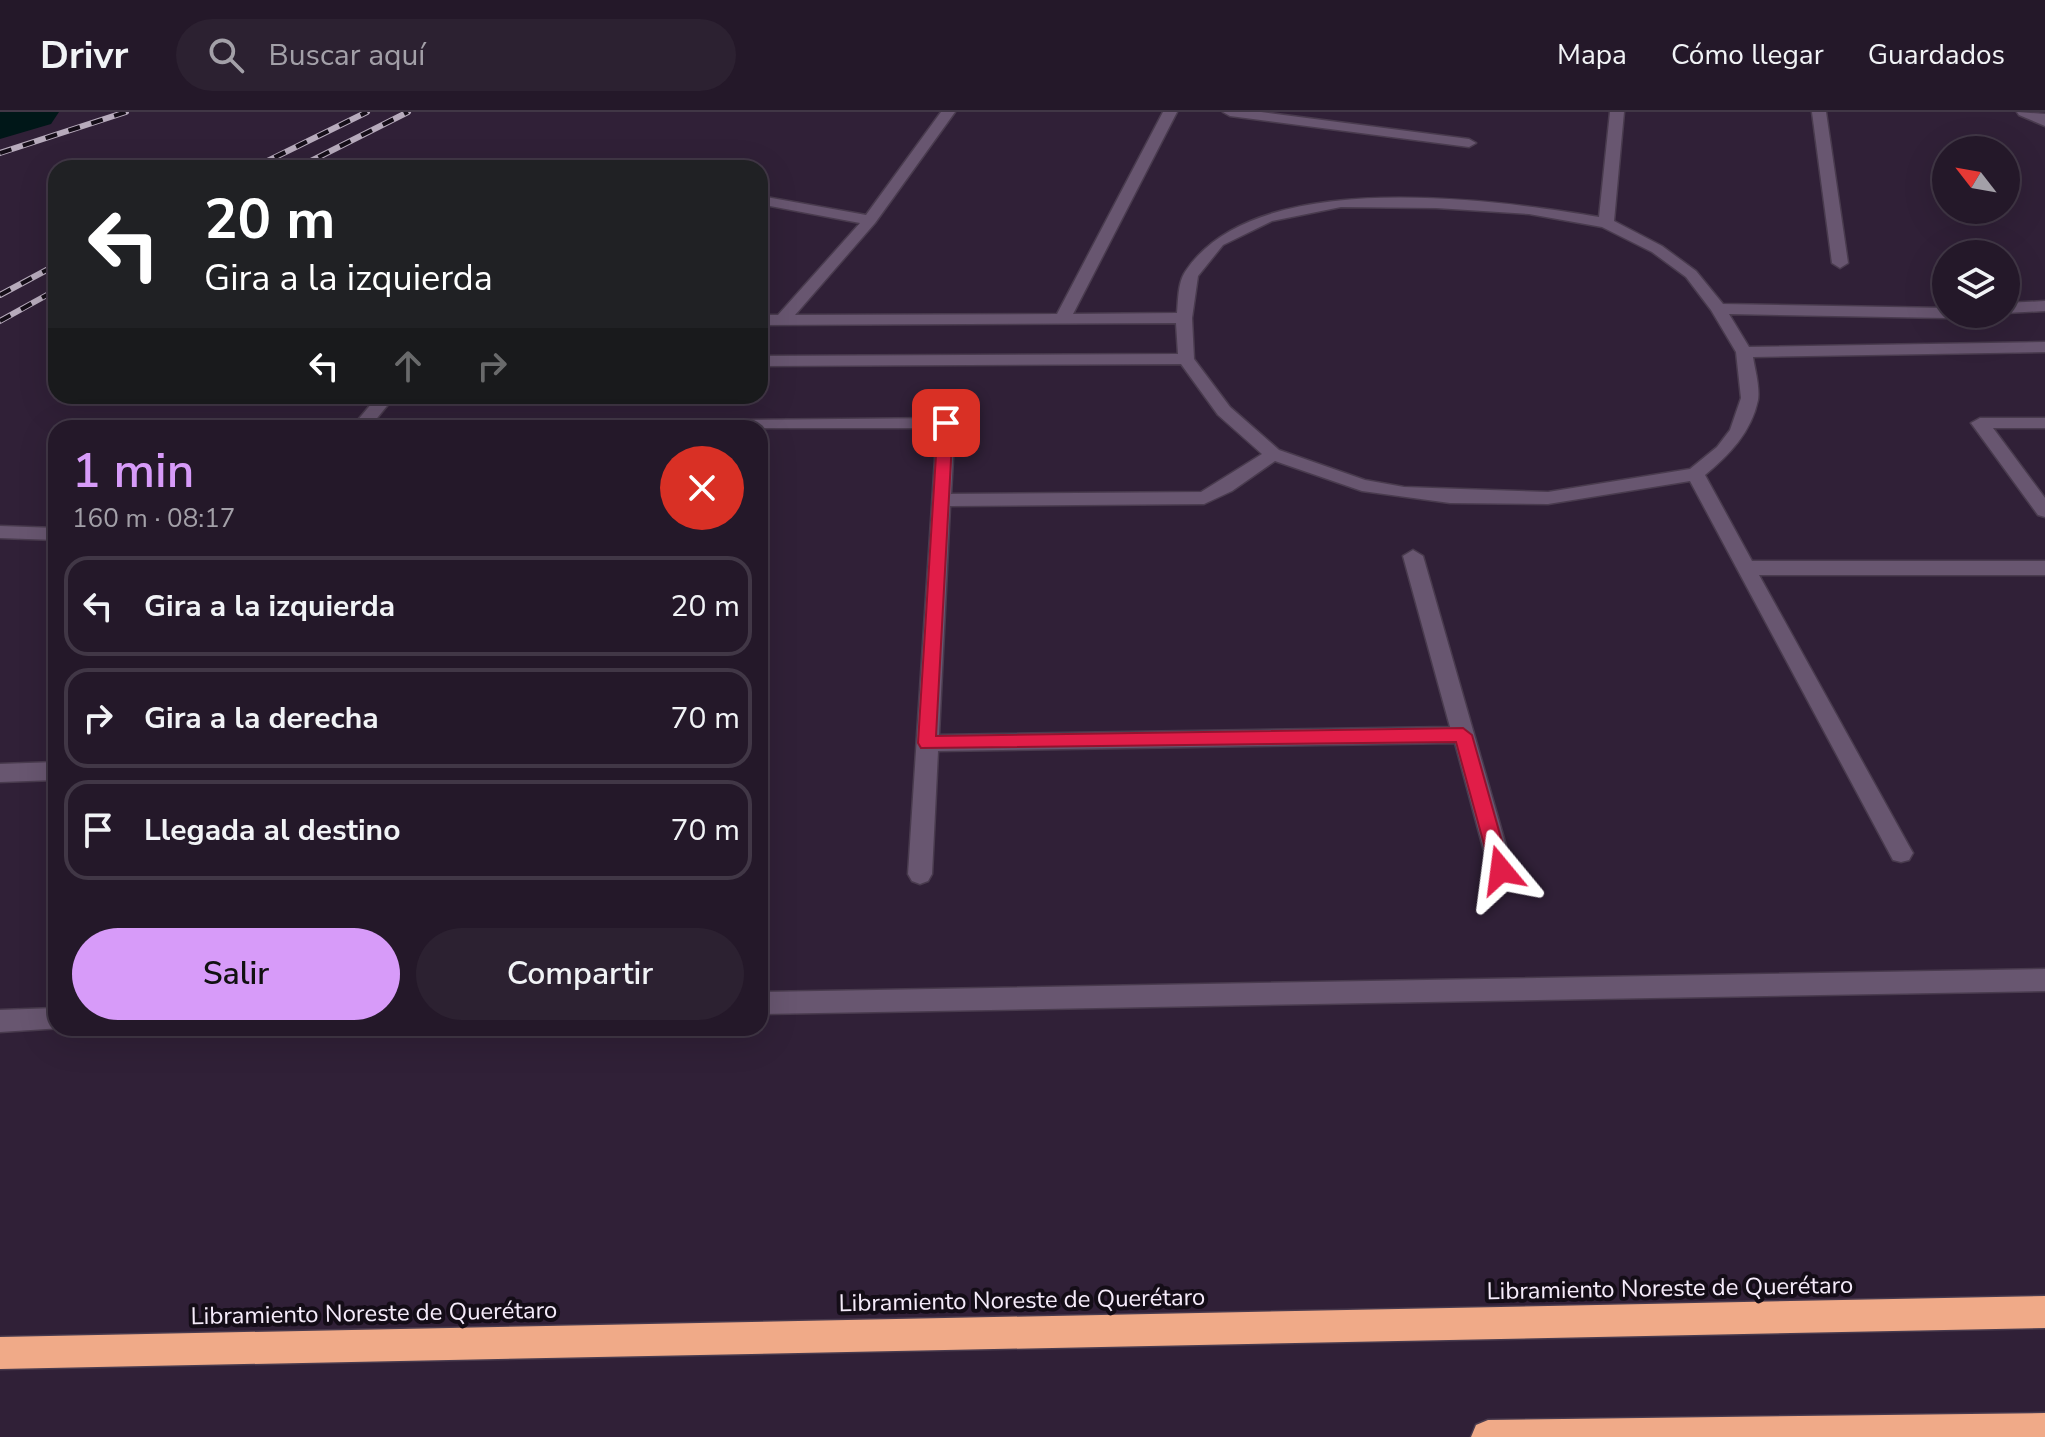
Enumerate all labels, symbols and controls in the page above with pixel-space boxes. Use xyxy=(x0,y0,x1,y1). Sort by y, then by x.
search box xyxy=(176,19,736,91)
text: Drivr xyxy=(40,30,128,81)
icon: search xyxy=(204,33,248,77)
text: Buscar aquí xyxy=(268,35,425,76)
text: Mapa xyxy=(1557,36,1627,74)
text: Cómo llegar xyxy=(1671,36,1824,74)
text: Guardados xyxy=(1868,36,2005,74)
north arrow xyxy=(1932,136,2020,224)
map controls xyxy=(1932,136,2020,328)
text: 20 m xyxy=(204,181,335,258)
icon: left xyxy=(72,192,176,296)
button: layers xyxy=(1932,240,2020,328)
text: Gira a la izquierda xyxy=(204,254,493,303)
icon: left xyxy=(302,344,346,388)
icon: ahead xyxy=(386,344,430,388)
icon: right xyxy=(470,344,514,388)
pin xyxy=(912,389,980,457)
icon: arrive xyxy=(924,401,968,445)
text: 1 min xyxy=(72,438,194,504)
button: close xyxy=(660,446,744,530)
text: 160 m · 08:17 xyxy=(72,501,235,536)
icon: left xyxy=(76,584,120,628)
text: Gira a la izquierda xyxy=(144,586,395,627)
text: 20 m xyxy=(671,586,740,627)
icon: right xyxy=(76,696,120,740)
text: Gira a la derecha xyxy=(144,698,379,739)
text: 70 m xyxy=(671,698,740,739)
icon: arrive xyxy=(76,808,120,852)
text: Llegada al destino xyxy=(144,810,400,851)
text: 70 m xyxy=(671,810,740,851)
position arrow xyxy=(1459,828,1543,912)
button: Salir xyxy=(72,928,400,1020)
button: Compartir xyxy=(416,928,744,1020)
street label: Libramiento Noreste de Querétaro xyxy=(1486,1269,1854,1307)
street label: Libramiento Noreste de Querétaro xyxy=(838,1281,1206,1319)
street label: Libramiento Noreste de Querétaro xyxy=(190,1294,558,1332)

